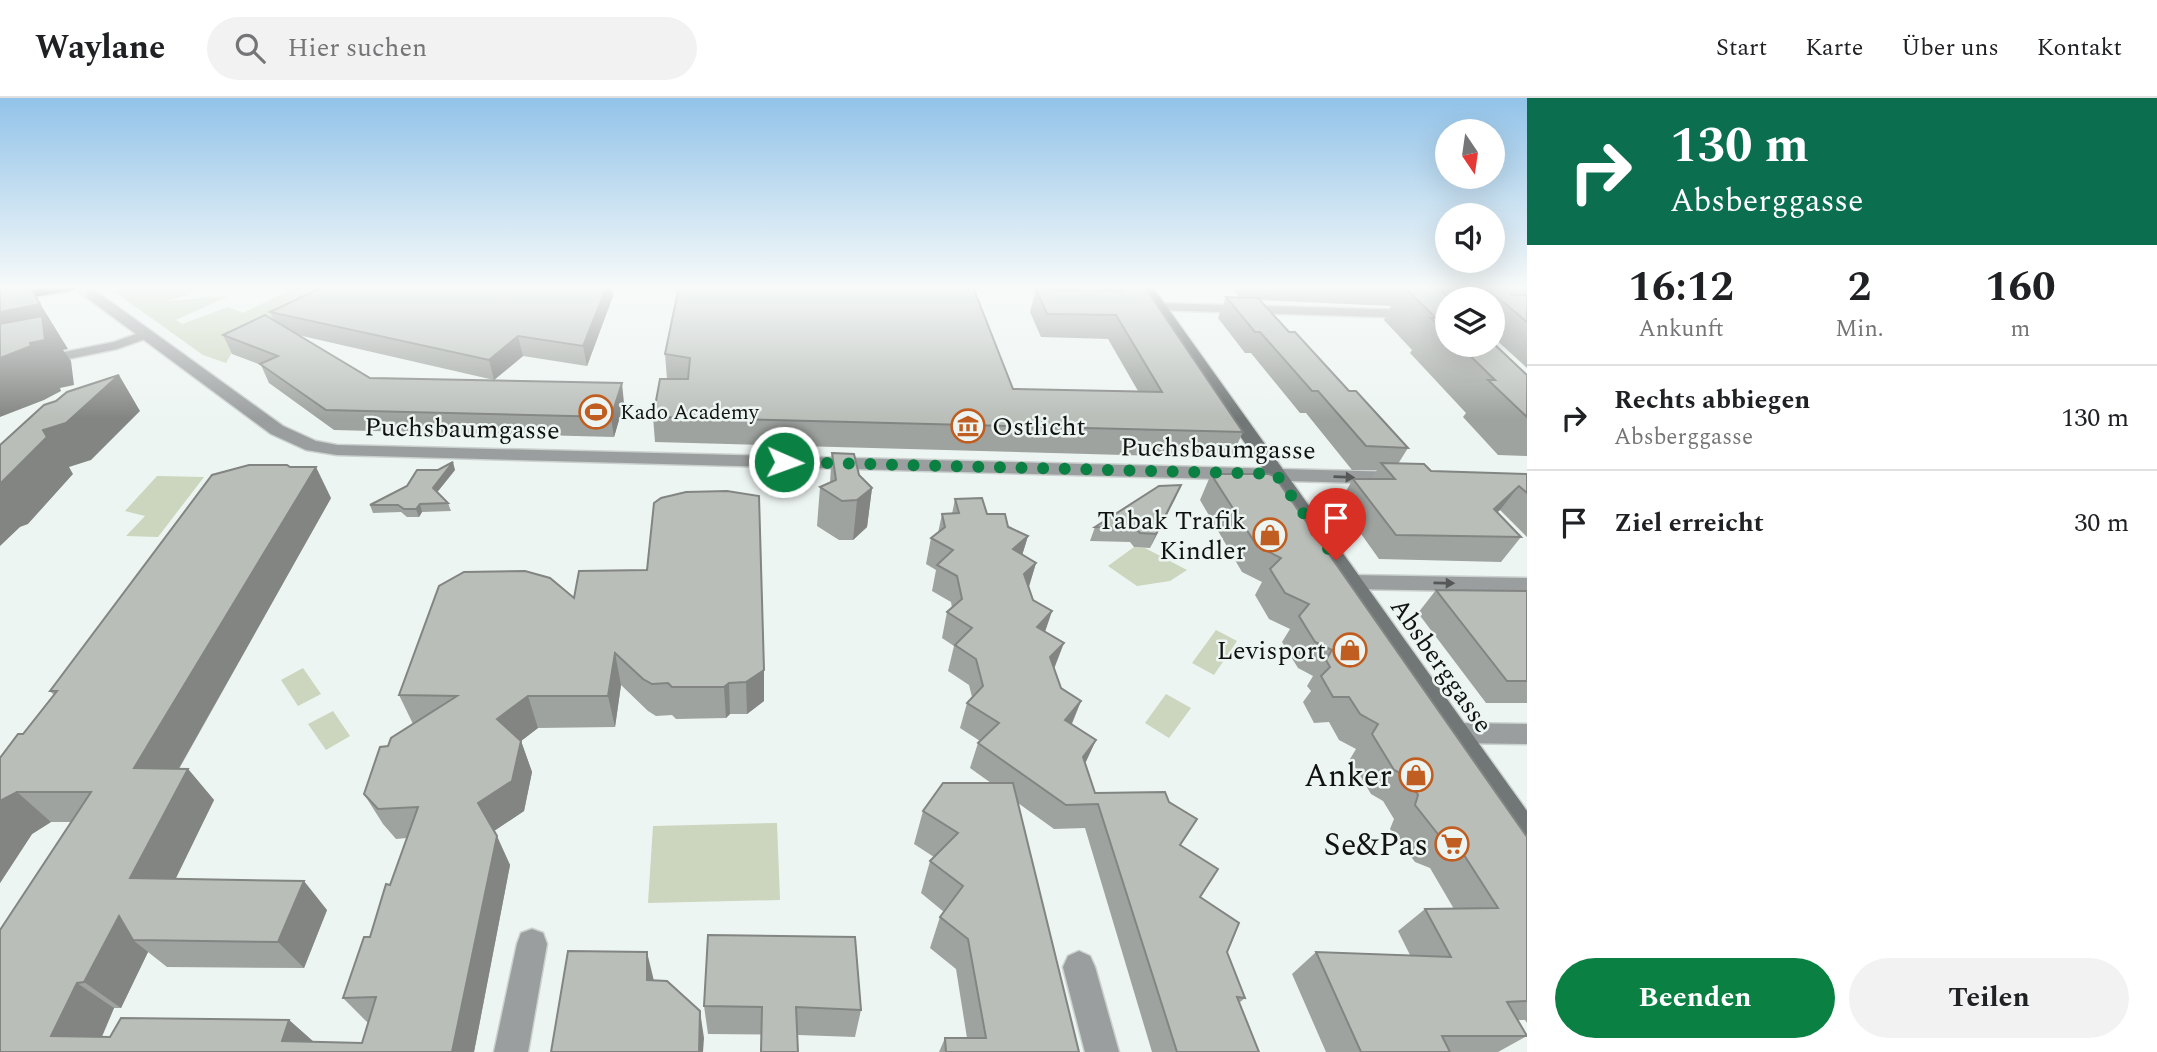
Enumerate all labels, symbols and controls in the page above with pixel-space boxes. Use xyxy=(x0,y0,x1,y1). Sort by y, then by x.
search box xyxy=(207,17,697,80)
text: Waylane xyxy=(35,23,165,73)
text: Hier suchen xyxy=(287,28,427,68)
icon: search xyxy=(231,29,269,67)
text: Start xyxy=(1716,30,1767,66)
text: Karte xyxy=(1805,30,1863,66)
text: Über uns xyxy=(1901,30,1999,66)
text: Kontakt xyxy=(2037,30,2122,66)
text: 130 m xyxy=(1670,109,1809,184)
north arrow xyxy=(1435,119,1505,189)
map controls xyxy=(1435,119,1505,357)
icon: right xyxy=(1555,126,1646,217)
text: Absberggasse xyxy=(1670,177,1864,226)
button: sound xyxy=(1435,203,1505,273)
text: 16:12 xyxy=(1628,256,1734,319)
text: 2 xyxy=(1848,256,1871,319)
text: 160 xyxy=(1985,256,2056,319)
button: layers xyxy=(1435,287,1505,357)
text: Ankunft xyxy=(1638,312,1724,347)
text: Min. xyxy=(1835,312,1884,347)
text: m xyxy=(2010,312,2030,347)
text: Rechts abbiegen xyxy=(1614,380,1810,420)
sports icon: Kado Academy xyxy=(577,393,615,431)
place label: Kado Academy xyxy=(620,397,760,429)
text: 130 m xyxy=(2061,398,2129,438)
icon: right xyxy=(1555,399,1593,437)
street label: Puchsbaumgasse xyxy=(364,407,560,451)
museum icon: Ostlicht xyxy=(949,407,987,445)
place label: Ostlicht xyxy=(992,407,1086,447)
text: Absberggasse xyxy=(1614,420,1753,455)
position arrow xyxy=(747,425,821,499)
street label: Puchsbaumgasse xyxy=(1120,427,1316,471)
one-way arrow xyxy=(1333,471,1355,482)
pin xyxy=(1306,488,1366,560)
icon: arrive xyxy=(1317,499,1355,537)
place label: Tabak Trafik Kindler xyxy=(1097,501,1246,571)
text: Ziel erreicht xyxy=(1614,503,1764,543)
text: 30 m xyxy=(2074,503,2129,543)
icon: arrive xyxy=(1555,504,1593,542)
shop icon: Tabak Trafik Kindler xyxy=(1251,516,1289,554)
one-way arrow xyxy=(1433,578,1455,589)
street label: Absberggasse xyxy=(1380,590,1503,741)
place label: Levisport xyxy=(1217,631,1326,671)
shop icon: Levisport xyxy=(1331,631,1369,669)
place label: Anker xyxy=(1304,752,1392,801)
shop icon: Anker xyxy=(1397,756,1435,794)
place label: Se&Pas xyxy=(1323,821,1428,870)
supermarket icon: Se&Pas xyxy=(1433,825,1471,863)
button: Beenden xyxy=(1555,958,1835,1038)
button: Teilen xyxy=(1849,958,2129,1038)

